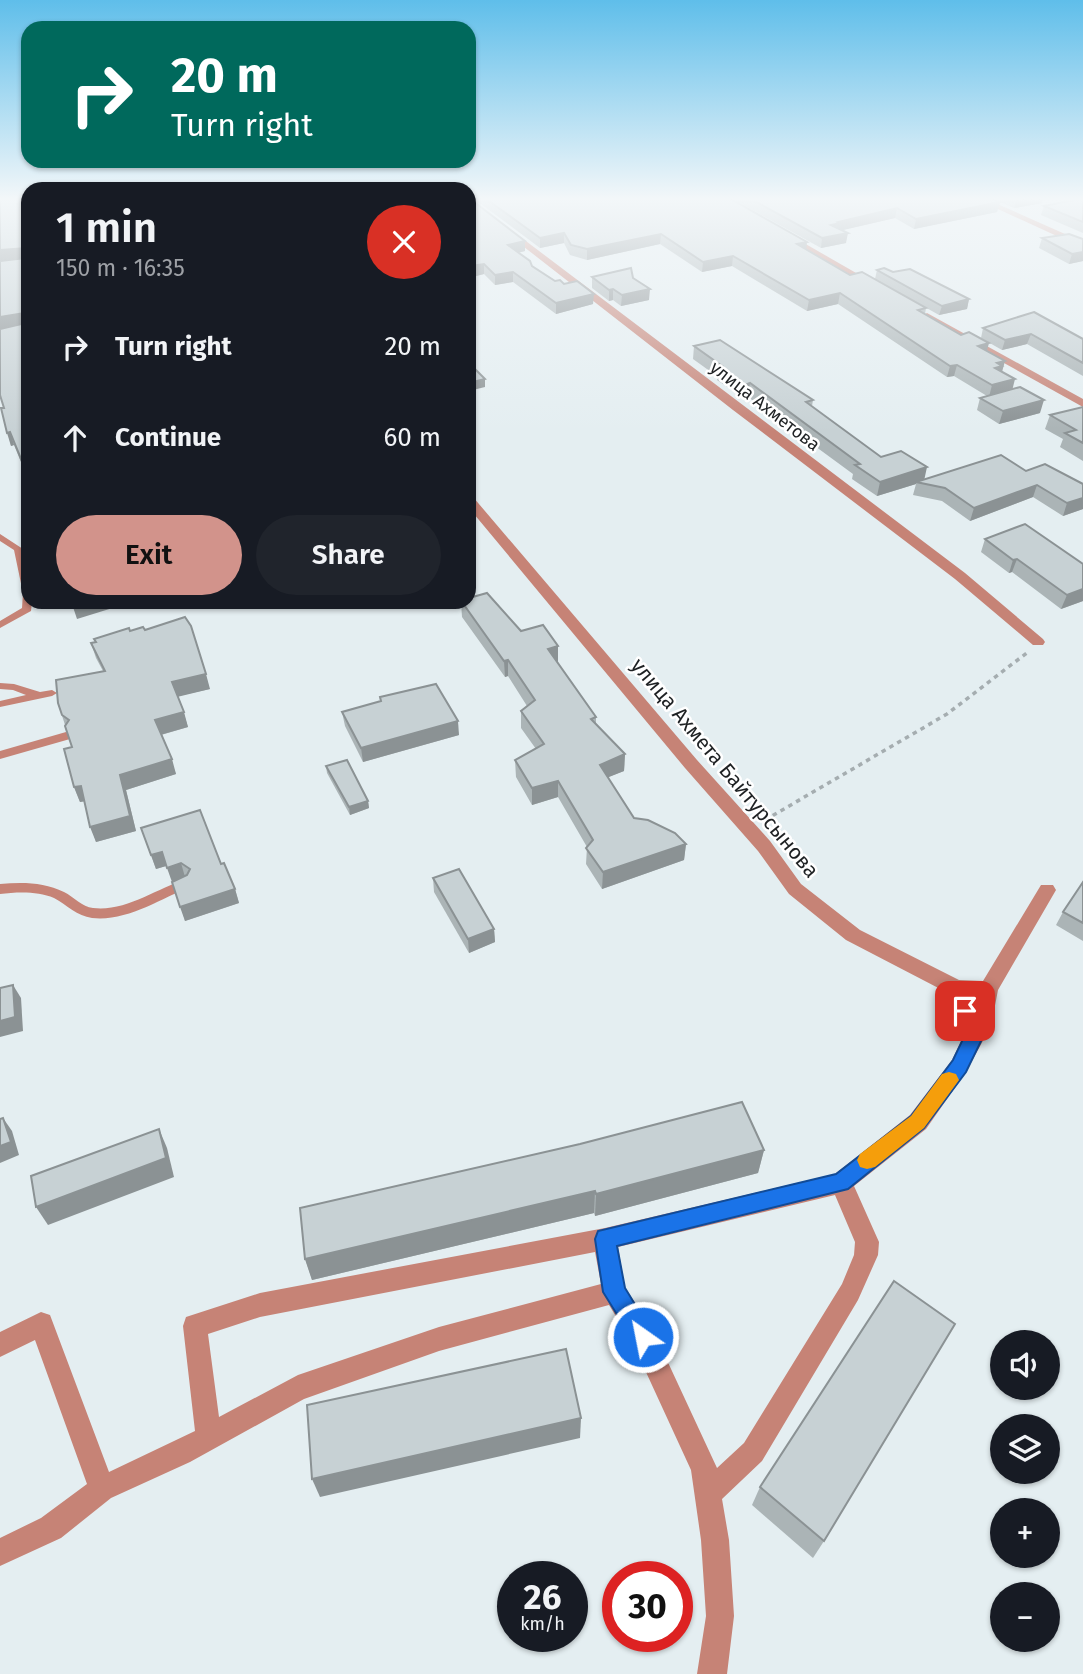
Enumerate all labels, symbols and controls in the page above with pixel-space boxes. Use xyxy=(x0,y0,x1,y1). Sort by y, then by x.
text: 20 m xyxy=(171,46,278,105)
icon: right xyxy=(56,49,147,140)
text: Turn right xyxy=(171,106,313,144)
text: 1 min xyxy=(56,203,157,253)
button: close xyxy=(367,205,441,279)
text: 150 m · 16:35 xyxy=(56,254,185,282)
icon: right xyxy=(56,328,94,366)
text: Turn right xyxy=(115,331,232,362)
text: 20 m xyxy=(384,331,441,362)
street label: улица Ахметова xyxy=(706,356,824,456)
icon: ahead xyxy=(56,419,94,457)
text: Continue xyxy=(115,422,221,453)
text: 60 m xyxy=(383,422,441,453)
button: Exit xyxy=(56,515,242,595)
button: Share xyxy=(256,515,441,595)
street label: улица Ахмета Байтурсынова xyxy=(625,653,825,883)
pin xyxy=(935,981,995,1041)
icon: arrive xyxy=(946,992,984,1030)
position arrow xyxy=(606,1300,680,1374)
map controls xyxy=(990,1330,1060,1652)
button: sound xyxy=(990,1330,1060,1400)
button: layers xyxy=(990,1414,1060,1484)
button: + xyxy=(990,1498,1060,1568)
speed limit sign: 30 xyxy=(602,1561,693,1652)
text: 26 xyxy=(524,1576,561,1618)
button: − xyxy=(990,1582,1060,1652)
text: km/h xyxy=(520,1613,565,1635)

